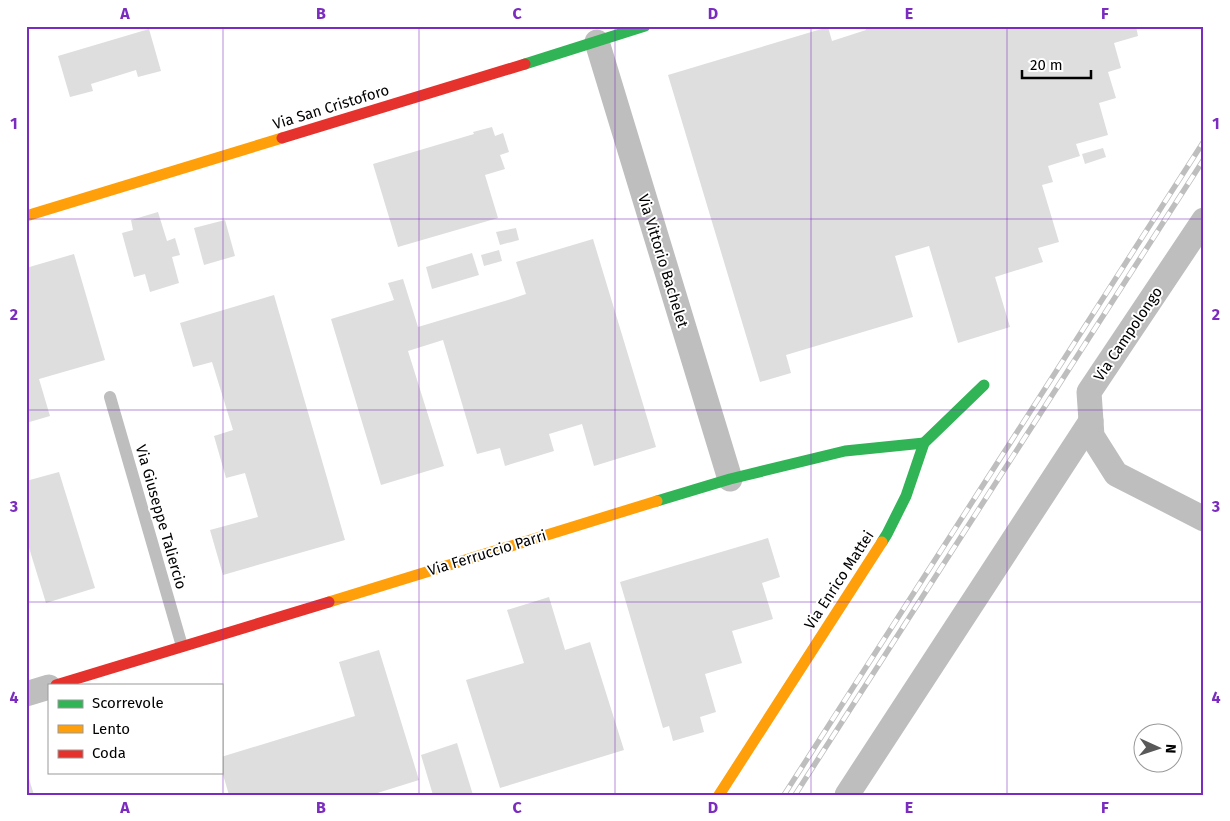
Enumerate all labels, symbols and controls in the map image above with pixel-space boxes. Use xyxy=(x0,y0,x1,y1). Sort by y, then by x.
text: A xyxy=(119,4,130,23)
text: B xyxy=(316,4,326,23)
text: C xyxy=(512,4,522,23)
text: D xyxy=(708,4,718,23)
text: E xyxy=(905,4,913,23)
text: F xyxy=(1101,4,1109,23)
scale bar xyxy=(1022,48,1091,80)
text: 20 m xyxy=(1030,56,1063,74)
street label: Via San Cristoforo xyxy=(271,81,391,133)
text: 1 xyxy=(10,114,18,133)
text: 1 xyxy=(1212,114,1220,133)
street label: Via Vittorio Bachelet xyxy=(634,192,692,331)
street label: Via Campolongo xyxy=(1090,283,1166,385)
text: 2 xyxy=(10,305,18,324)
text: 2 xyxy=(1212,305,1220,324)
street label: Via Giuseppe Taliercio xyxy=(132,443,190,591)
text: 3 xyxy=(9,497,18,516)
text: 3 xyxy=(1211,497,1220,516)
street label: Via Ferruccio Parri xyxy=(426,526,548,580)
street label: Via Enrico Mattei xyxy=(800,527,878,633)
legend xyxy=(48,684,222,774)
text: 4 xyxy=(9,688,19,707)
text: 4 xyxy=(1211,688,1221,707)
text: Scorrevole xyxy=(92,694,164,712)
text: Lento xyxy=(92,720,130,738)
north arrow xyxy=(1132,724,1182,774)
text: Coda xyxy=(92,744,126,762)
text: N xyxy=(1162,744,1179,754)
text: A xyxy=(119,798,130,817)
text: B xyxy=(316,798,326,817)
text: C xyxy=(512,798,522,817)
text: D xyxy=(708,798,718,817)
text: E xyxy=(905,798,913,817)
text: F xyxy=(1101,798,1109,817)

